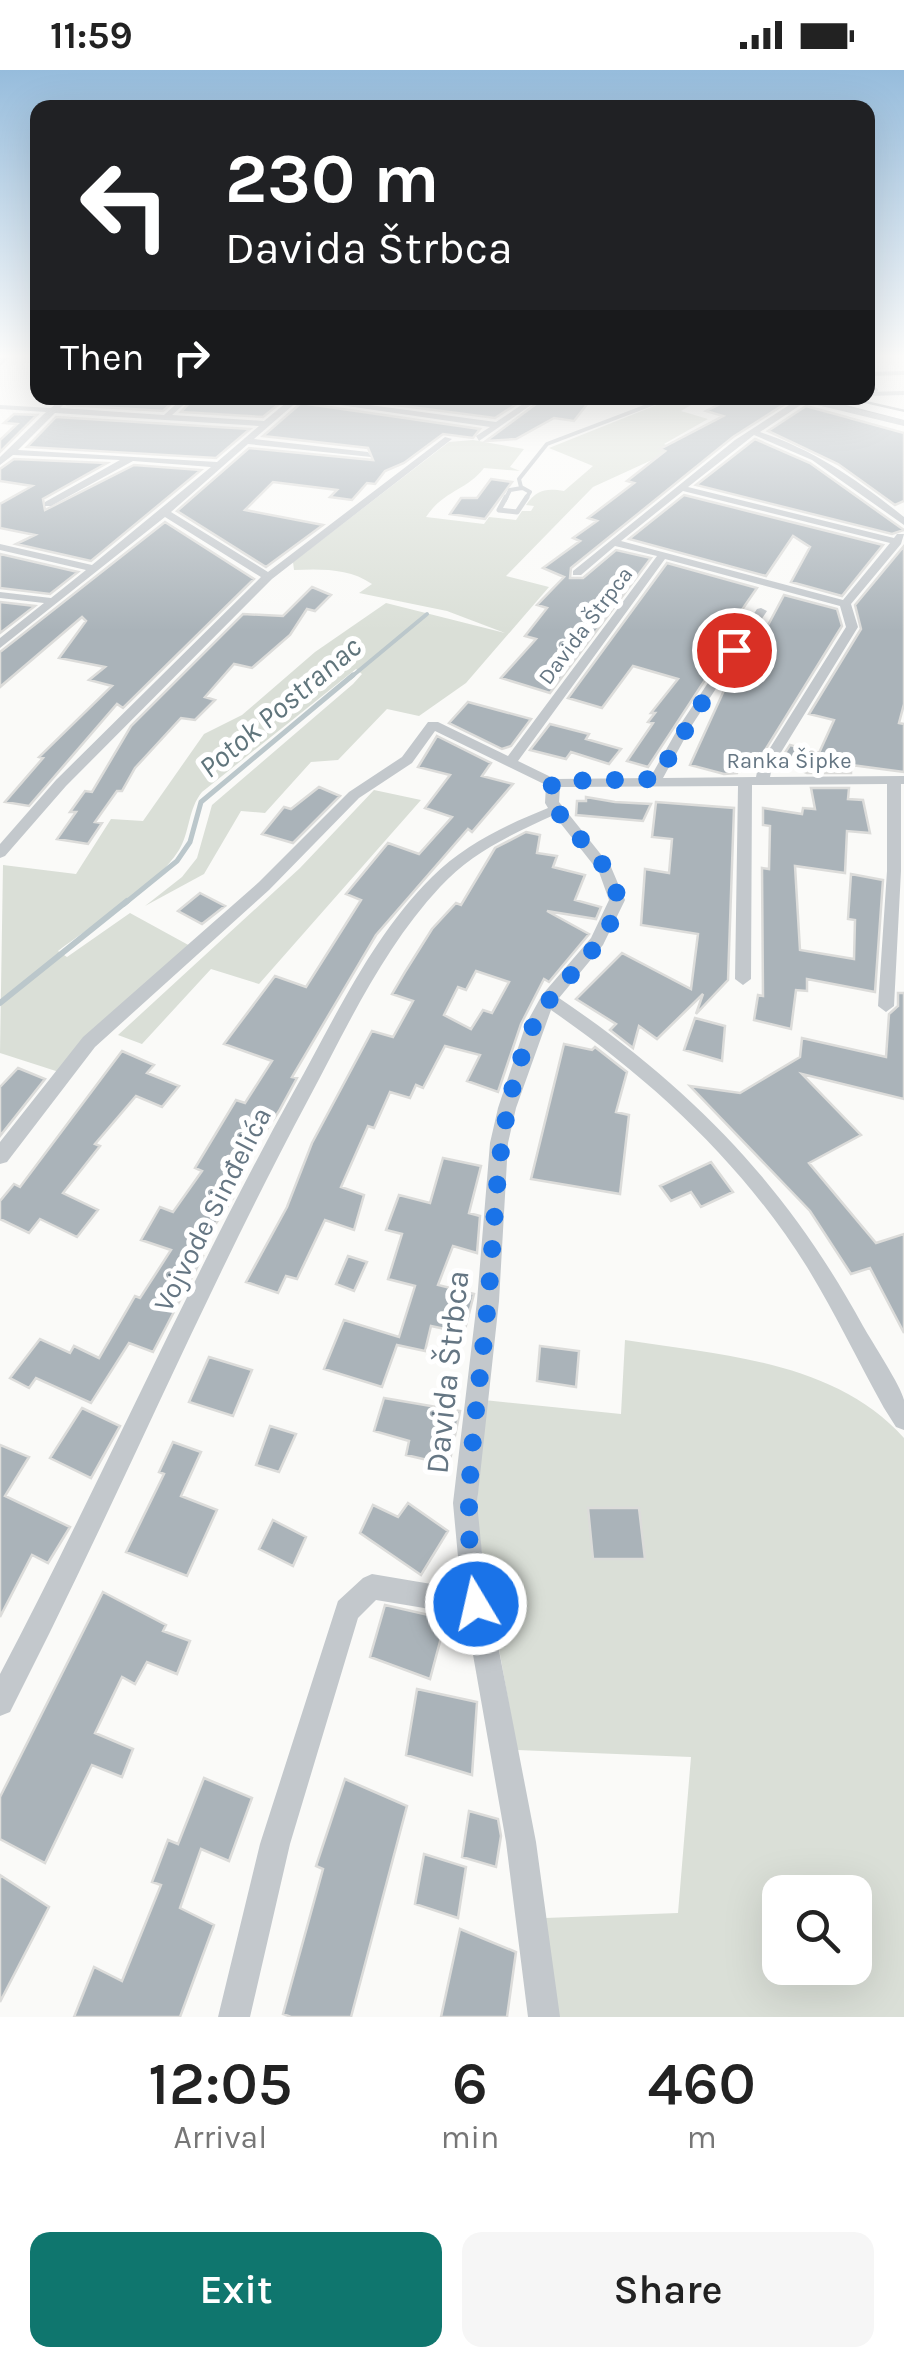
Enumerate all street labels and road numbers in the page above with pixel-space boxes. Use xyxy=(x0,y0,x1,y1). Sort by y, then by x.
street label: Davida Štrpca xyxy=(532,561,638,690)
street label: Ranka Šipke xyxy=(726,747,852,774)
street label: Vojvode Sinđelića xyxy=(147,1101,278,1317)
street label: Davida Štrbca xyxy=(417,1268,477,1476)

